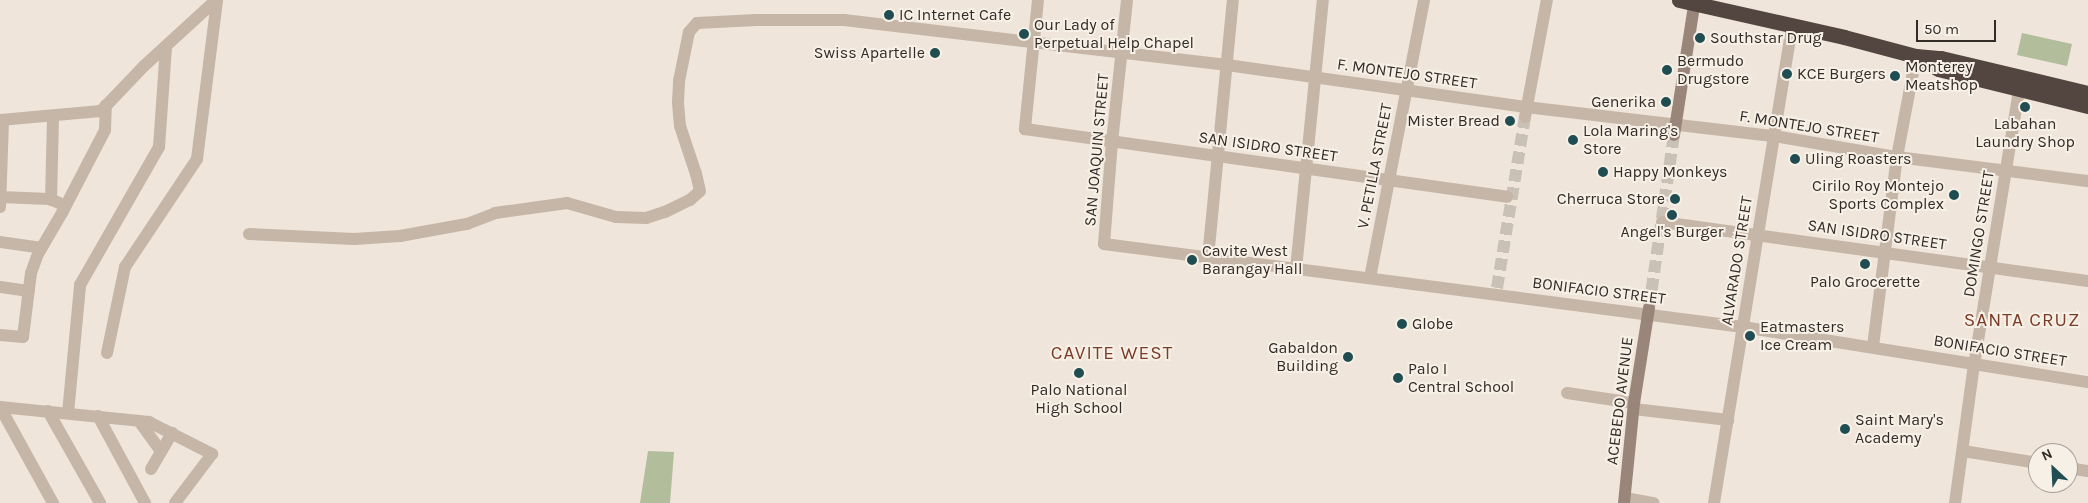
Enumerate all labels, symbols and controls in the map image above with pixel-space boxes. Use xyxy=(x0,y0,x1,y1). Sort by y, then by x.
place label: IC Internet Cafe xyxy=(899,5,1011,25)
marker: IC Internet Cafe xyxy=(883,9,895,21)
scale bar xyxy=(1918,10,1998,42)
place label: Our Lady of Perpetual Help Chapel xyxy=(1034,15,1194,53)
text: 50 m xyxy=(1924,20,1959,38)
marker: Our Lady of Perpetual Help Chapel xyxy=(1018,28,1030,40)
place label: Southstar Drug xyxy=(1710,28,1822,48)
marker: Southstar Drug xyxy=(1694,32,1706,44)
place label: Swiss Apartelle xyxy=(814,43,925,63)
marker: Swiss Apartelle xyxy=(929,47,941,59)
place label: Bermudo Drugstore xyxy=(1677,51,1749,89)
street label: F. MONTEJO STREET xyxy=(1336,55,1478,93)
place label: Monterey Meatshop xyxy=(1905,57,1978,95)
marker: Bermudo Drugstore xyxy=(1661,64,1673,76)
place label: KCE Burgers xyxy=(1797,64,1886,84)
marker: KCE Burgers xyxy=(1781,68,1793,80)
marker: Monterey Meatshop xyxy=(1889,70,1901,82)
street label: SAN JOAQUIN STREET xyxy=(1081,73,1113,227)
place label: Generika xyxy=(1591,92,1656,112)
marker: Generika xyxy=(1660,96,1672,108)
marker: Labahan Laundry Shop xyxy=(2019,101,2031,113)
street label: V. PETILLA STREET xyxy=(1353,102,1397,230)
street label: F. MONTEJO STREET xyxy=(1738,106,1880,148)
place label: Mister Bread xyxy=(1407,111,1500,131)
place label: Labahan Laundry Shop xyxy=(1975,114,2075,152)
marker: Mister Bread xyxy=(1504,115,1516,127)
place label: Lola Maring's Store xyxy=(1583,121,1678,159)
street label: SAN ISIDRO STREET xyxy=(1197,128,1339,166)
marker: Lola Maring's Store xyxy=(1567,134,1579,146)
place label: Uling Roasters xyxy=(1805,149,1911,169)
marker: Uling Roasters xyxy=(1789,153,1801,165)
place label: Happy Monkeys xyxy=(1613,162,1727,182)
marker: Happy Monkeys xyxy=(1597,166,1609,178)
street label: DOMINGO STREET xyxy=(1960,169,1998,299)
place label: Cirilo Roy Montejo Sports Complex xyxy=(1812,176,1944,214)
place label: Cherruca Store xyxy=(1557,189,1665,209)
marker: Cirilo Roy Montejo Sports Complex xyxy=(1948,189,1960,201)
marker: Cherruca Store xyxy=(1669,193,1681,205)
street label: ALVARADO STREET xyxy=(1717,195,1757,327)
marker: Angel's Burger xyxy=(1666,209,1678,221)
street label: SAN ISIDRO STREET xyxy=(1806,216,1948,254)
place label: Angel's Burger xyxy=(1620,222,1724,242)
place label: Cavite West Barangay Hall xyxy=(1202,241,1303,279)
marker: Cavite West Barangay Hall xyxy=(1186,254,1198,266)
marker: Palo Grocerette xyxy=(1859,258,1871,270)
place label: Palo Grocerette xyxy=(1810,272,1920,292)
street label: BONIFACIO STREET xyxy=(1531,273,1667,309)
district label: SANTA CRUZ xyxy=(1963,310,2081,332)
place label: Globe xyxy=(1412,314,1453,334)
place label: Eatmasters Ice Cream xyxy=(1760,317,1844,355)
marker: Globe xyxy=(1396,318,1408,330)
marker: Eatmasters Ice Cream xyxy=(1744,330,1756,342)
street label: BONIFACIO STREET xyxy=(1932,331,2068,371)
street label: ACEBEDO AVENUE xyxy=(1603,336,1637,466)
place label: Gabaldon Building xyxy=(1268,338,1338,376)
district label: CAVITE WEST xyxy=(1049,343,1175,365)
marker: Gabaldon Building xyxy=(1342,351,1354,363)
place label: Palo I Central School xyxy=(1408,359,1514,397)
marker: Palo National High School xyxy=(1073,367,1085,379)
marker: Palo I Central School xyxy=(1392,372,1404,384)
place label: Palo National High School xyxy=(1031,380,1127,418)
place label: Saint Mary's Academy xyxy=(1855,410,1944,448)
marker: Saint Mary's Academy xyxy=(1839,423,1851,435)
north arrow xyxy=(2028,443,2078,493)
text: N xyxy=(2039,445,2055,465)

